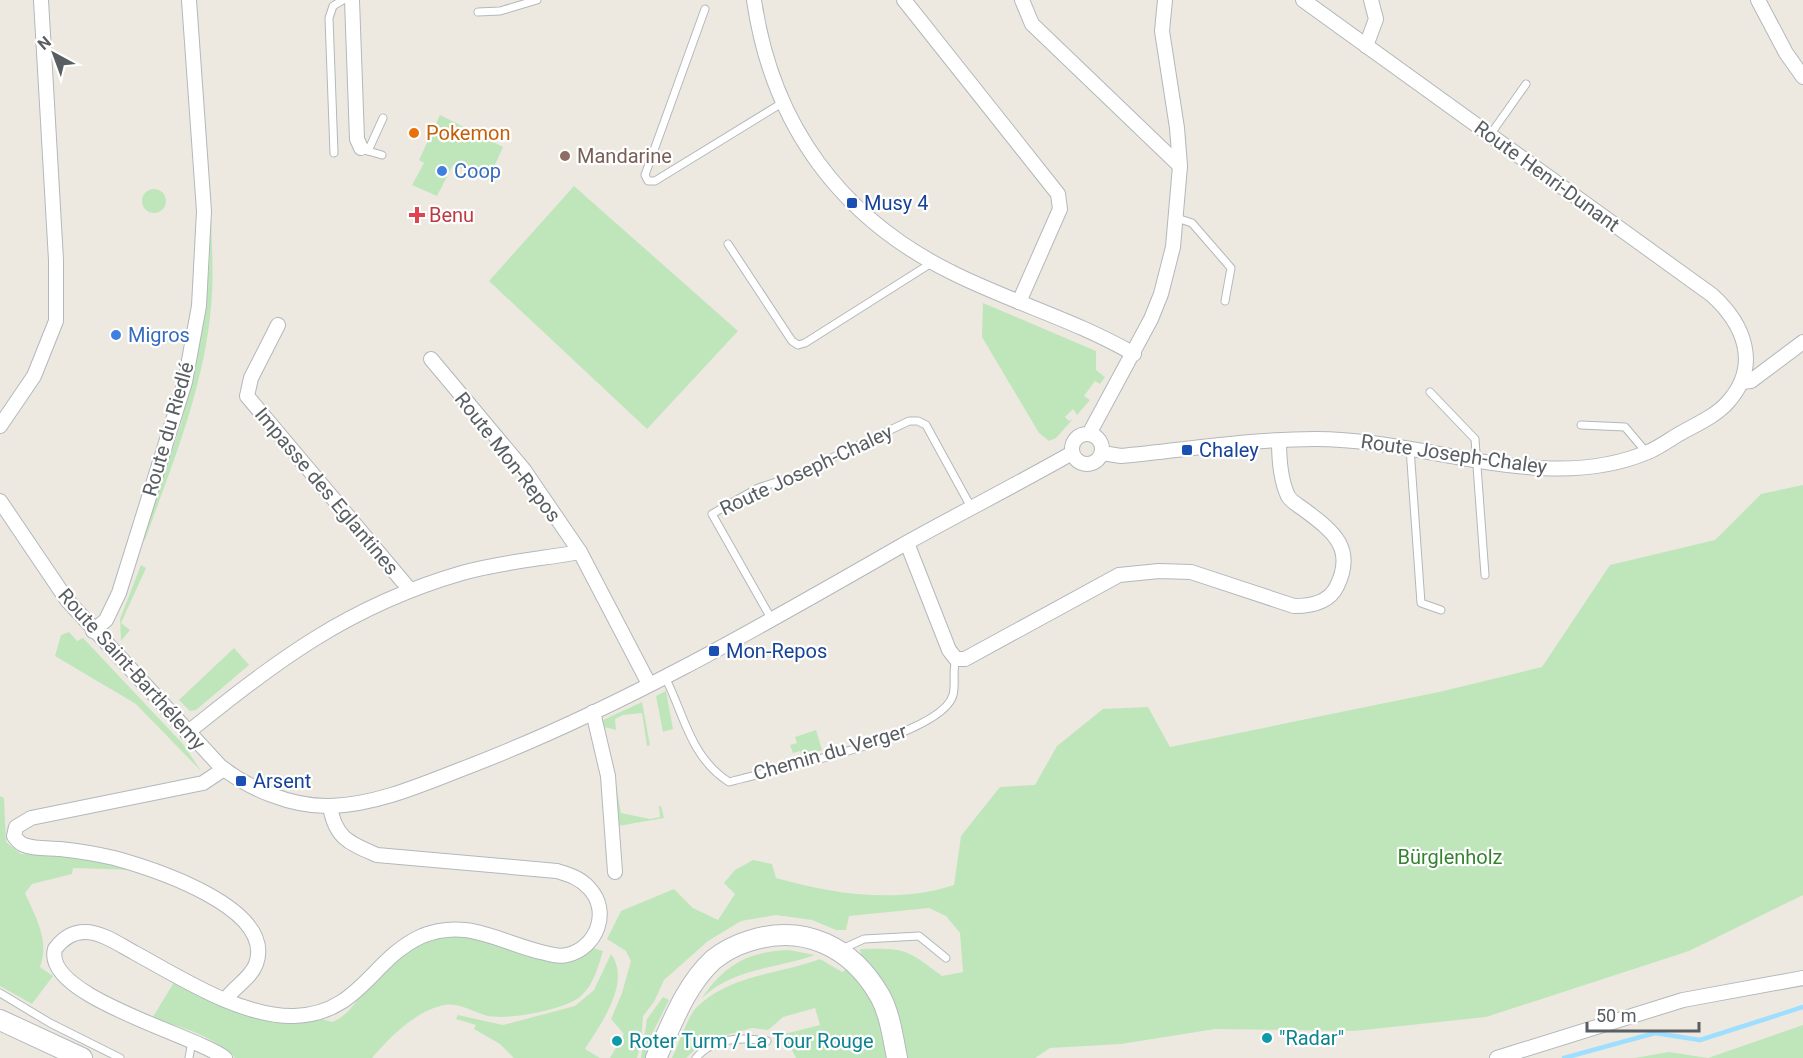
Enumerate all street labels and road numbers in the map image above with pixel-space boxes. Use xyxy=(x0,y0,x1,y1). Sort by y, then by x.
street label: Route Henri-Dunant xyxy=(1470,115,1624,237)
street label: Route du Riedlé xyxy=(137,359,199,499)
street label: Route Mon-Repos xyxy=(450,387,566,527)
street label: Impasse des Eglantines xyxy=(250,402,404,580)
street label: Route Joseph-Chaley xyxy=(716,419,897,521)
street label: Route Joseph-Chaley xyxy=(1359,429,1549,479)
street label: Route Saint-Barthélemy xyxy=(53,583,211,755)
street label: Chemin du Verger xyxy=(751,719,910,785)

